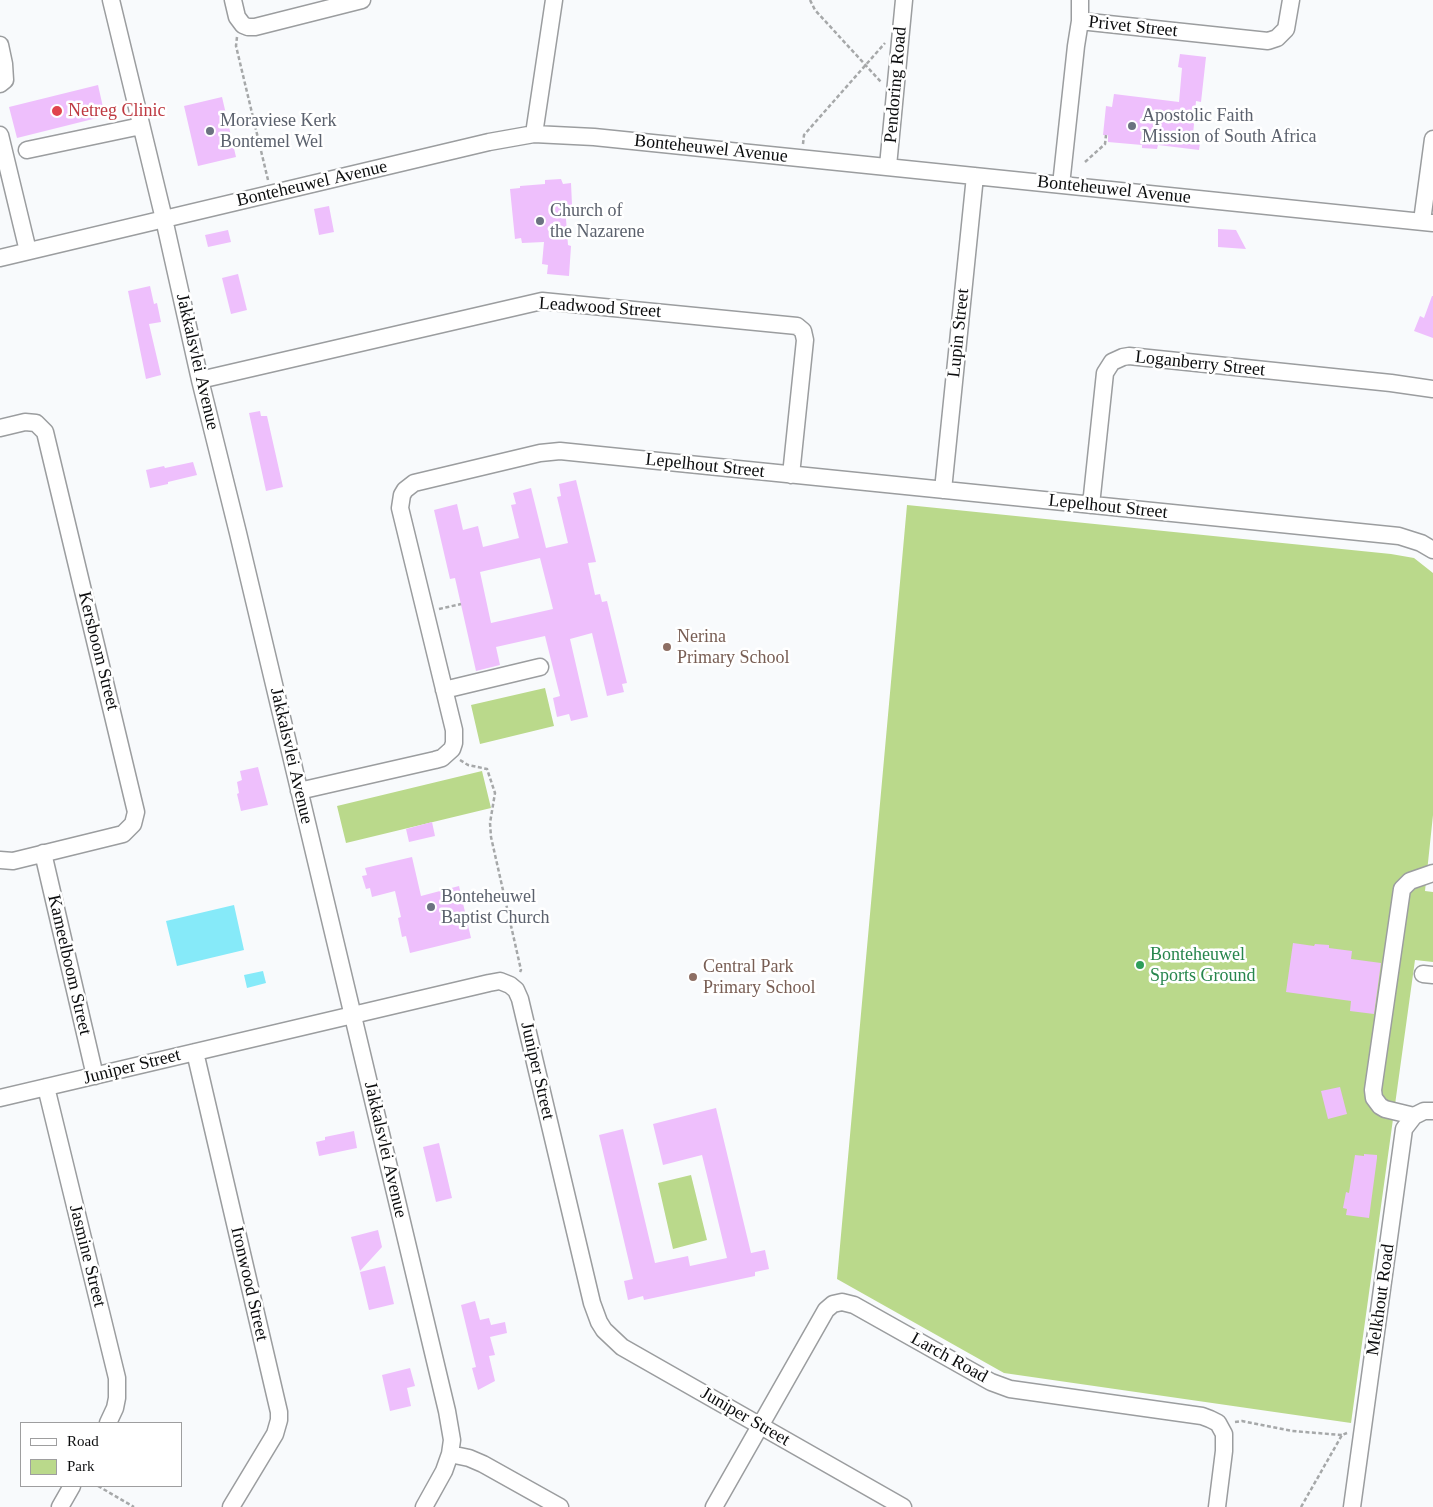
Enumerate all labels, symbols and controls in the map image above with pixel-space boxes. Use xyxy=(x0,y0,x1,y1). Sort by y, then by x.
street label: Privet Street xyxy=(1087,12,1179,42)
street label: Pendoring Road xyxy=(880,26,912,144)
place label: Netreg Clinic xyxy=(68,100,165,122)
marker: Netreg Clinic xyxy=(50,104,64,118)
place label: Apostolic Faith Mission of South Africa xyxy=(1142,105,1316,148)
place label: Moraviese Kerk Bontemel Wel xyxy=(220,110,336,152)
marker: Apostolic Faith Mission of South Africa xyxy=(1126,120,1138,132)
marker: Moraviese Kerk Bontemel Wel xyxy=(204,125,216,137)
street label: Bonteheuwel Avenue xyxy=(633,130,789,168)
street label: Bonteheuwel Avenue xyxy=(234,156,390,212)
street label: Bonteheuwel Avenue xyxy=(1036,171,1192,209)
place label: Church of the Nazarene xyxy=(550,200,644,242)
marker: Church of the Nazarene xyxy=(534,215,546,227)
street label: Lupin Street xyxy=(944,287,974,379)
street label: Jakkalsvlei Avenue xyxy=(171,292,223,432)
street label: Leadwood Street xyxy=(538,293,662,323)
street label: Loganberry Street xyxy=(1134,346,1266,382)
street label: Lepelhout Street xyxy=(644,449,766,483)
street label: Lepelhout Street xyxy=(1047,490,1169,524)
street label: Kersboom Street xyxy=(73,589,123,713)
place label: Nerina Primary School xyxy=(677,626,789,669)
marker: Nerina Primary School xyxy=(661,641,673,653)
street label: Jakkalsvlei Avenue xyxy=(265,686,317,826)
place label: Bonteheuwel Baptist Church xyxy=(441,886,549,929)
street label: Kameelboom Street xyxy=(42,893,96,1037)
marker: Bonteheuwel Baptist Church xyxy=(425,901,437,913)
place label: Bonteheuwel Sports Ground xyxy=(1150,944,1256,986)
place label: Central Park Primary School xyxy=(703,956,815,999)
marker: Bonteheuwel Sports Ground xyxy=(1134,959,1146,971)
marker: Central Park Primary School xyxy=(687,971,699,983)
street label: Juniper Street xyxy=(515,1020,559,1122)
street label: Juniper Street xyxy=(81,1044,183,1090)
street label: Jakkalsvlei Avenue xyxy=(359,1080,411,1220)
street label: Jasmine Street xyxy=(64,1203,110,1309)
street label: Ironwood Street xyxy=(225,1225,273,1343)
street label: Melkhout Road xyxy=(1362,1243,1400,1357)
street label: Larch Road xyxy=(907,1328,991,1388)
street label: Juniper Street xyxy=(697,1383,793,1451)
legend xyxy=(20,1422,182,1487)
text: Road xyxy=(67,1433,99,1449)
text: Park xyxy=(67,1458,95,1474)

